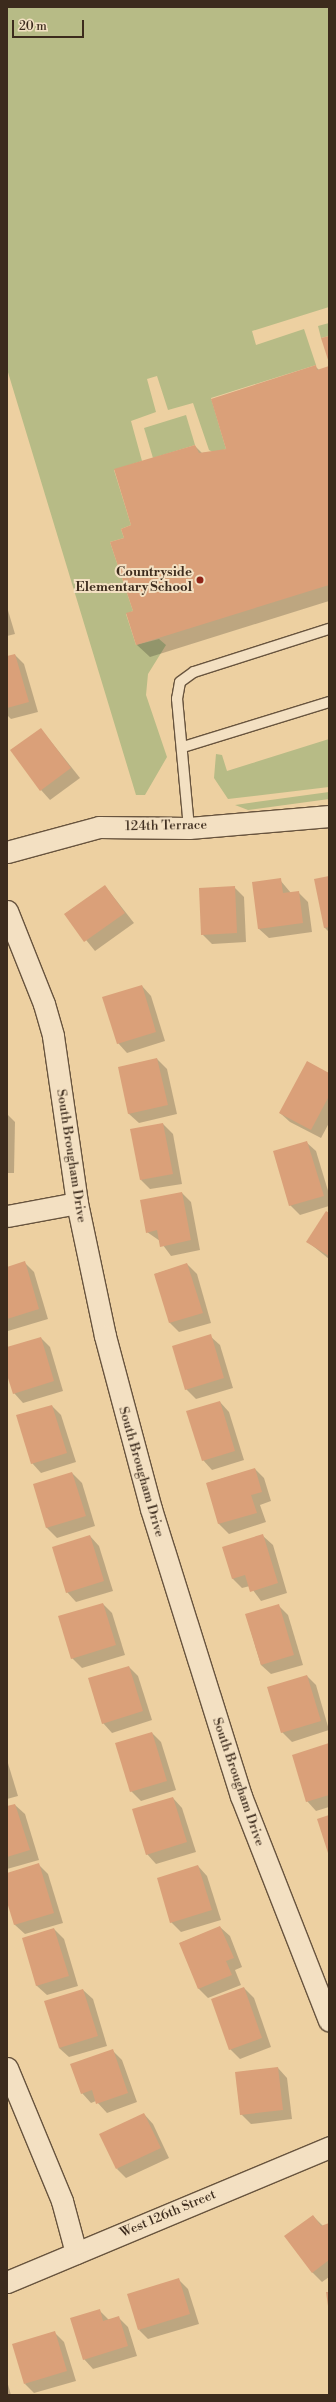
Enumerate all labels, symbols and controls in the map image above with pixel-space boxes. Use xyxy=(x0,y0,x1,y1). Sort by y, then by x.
scale bar xyxy=(14,12,86,38)
text: 20 m xyxy=(19,19,47,34)
place label: Countryside Elementary School xyxy=(76,565,192,596)
marker: Countryside Elementary School xyxy=(195,575,205,585)
street label: 124th Terrace xyxy=(125,817,207,835)
street label: South Brougham Drive xyxy=(53,1088,89,1224)
street label: South Brougham Drive xyxy=(115,1405,167,1539)
street label: South Brougham Drive xyxy=(209,1716,267,1848)
street label: West 126th Street xyxy=(118,2187,218,2241)

